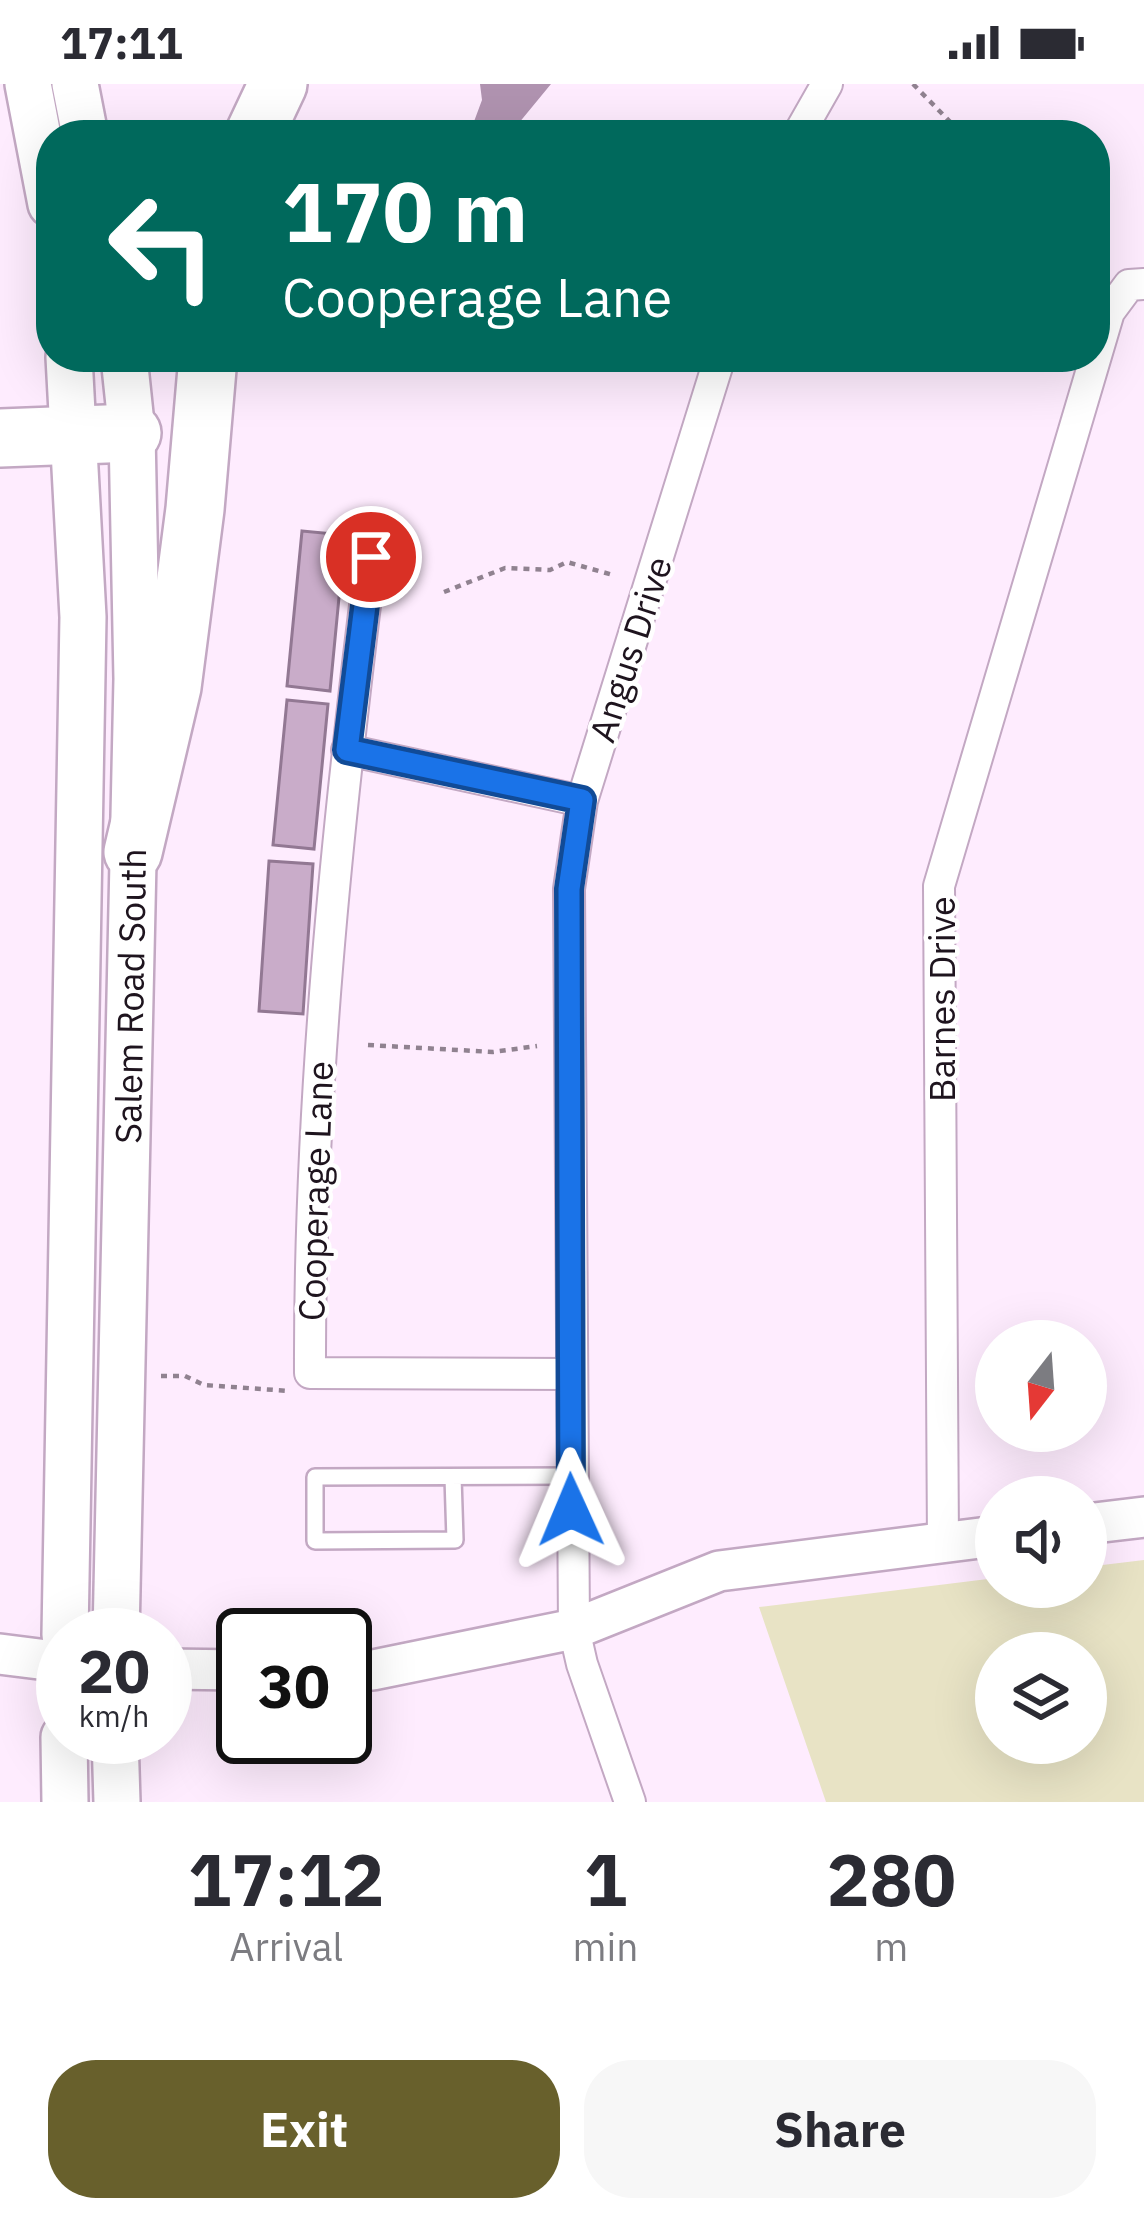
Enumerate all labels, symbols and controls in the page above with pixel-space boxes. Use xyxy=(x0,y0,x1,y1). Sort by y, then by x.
text: 17:11 xyxy=(60,13,183,71)
text: 170 m xyxy=(282,156,528,265)
icon: left xyxy=(84,168,240,324)
text: Cooperage Lane xyxy=(282,262,672,332)
pin xyxy=(320,506,422,608)
icon: arrive xyxy=(338,524,404,590)
street label: Angus Drive xyxy=(578,550,682,748)
street label: Salem Road South xyxy=(104,848,156,1144)
street label: Barnes Drive xyxy=(918,896,965,1102)
street label: Cooperage Lane xyxy=(287,1060,343,1322)
north arrow xyxy=(975,1320,1107,1452)
map controls xyxy=(975,1320,1107,1764)
position arrow xyxy=(508,1447,634,1573)
button: sound xyxy=(975,1476,1107,1608)
speed limit sign: 30 xyxy=(216,1608,372,1764)
text: 20 xyxy=(78,1631,150,1710)
button: layers xyxy=(975,1632,1107,1764)
text: km/h xyxy=(79,1696,149,1735)
text: 17:12 xyxy=(188,1832,385,1926)
text: 1 xyxy=(584,1832,627,1926)
text: 280 xyxy=(826,1832,956,1926)
text: Arrival xyxy=(229,1921,343,1972)
text: min xyxy=(573,1921,638,1972)
text: m xyxy=(874,1921,908,1972)
button: Exit xyxy=(48,2060,560,2198)
button: Share xyxy=(584,2060,1096,2198)

